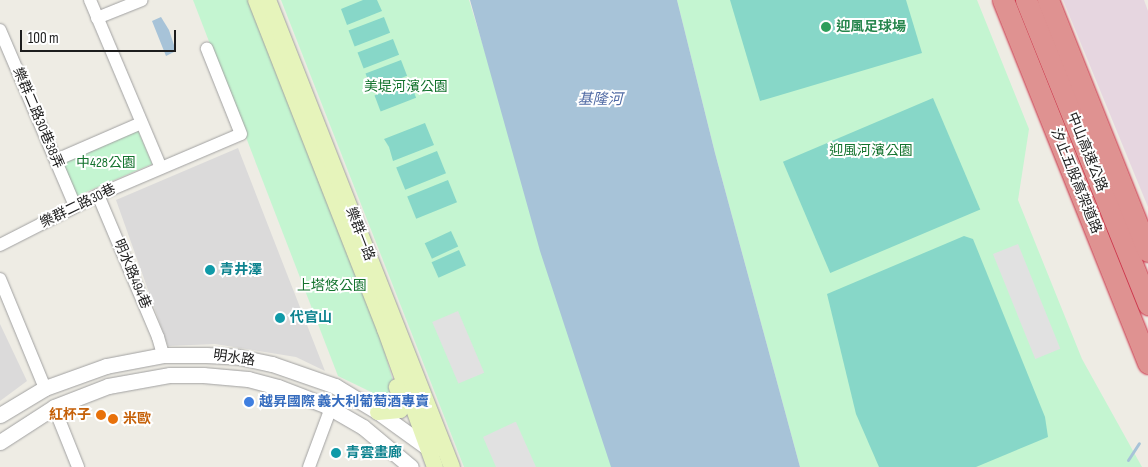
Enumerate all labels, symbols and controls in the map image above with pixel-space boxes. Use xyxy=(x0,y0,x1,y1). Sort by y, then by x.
place label: 迎風足球場 xyxy=(836,19,906,35)
scale bar xyxy=(22,20,179,52)
marker: 迎風足球場 xyxy=(820,21,832,33)
text: 100 m xyxy=(28,29,59,48)
street label: 樂群二路30巷38弄 xyxy=(9,65,67,171)
park label: 美堤河濱公園 xyxy=(364,79,448,95)
water label: 基隆河 xyxy=(578,91,622,109)
street label: 中山高速公路 xyxy=(1063,110,1111,194)
street label: 汐止五股高架道路 xyxy=(1047,126,1105,236)
park label: 迎風河濱公園 xyxy=(829,143,913,159)
park label: 中428公園 xyxy=(76,155,136,171)
street label: 樂群二路30巷 xyxy=(37,180,119,232)
street label: 樂群一路 xyxy=(342,205,378,263)
street label: 明水路494巷 xyxy=(110,237,154,311)
place label: 青井澤 xyxy=(220,262,262,278)
marker: 青井澤 xyxy=(204,264,216,276)
park label: 上塔悠公園 xyxy=(297,278,367,294)
place label: 代官山 xyxy=(290,310,332,326)
marker: 代官山 xyxy=(274,312,286,324)
street label: 明水路 xyxy=(212,347,256,369)
place label: 越昇國際 義大利葡萄酒專賣 xyxy=(259,394,429,410)
marker: 越昇國際 義大利葡萄酒專賣 xyxy=(243,396,255,408)
place label: 紅杯子 xyxy=(49,407,91,423)
marker: 紅杯子 xyxy=(95,409,107,421)
place label: 米歐 xyxy=(123,411,151,427)
marker: 米歐 xyxy=(107,413,119,425)
place label: 青雲畫廊 xyxy=(346,445,402,461)
marker: 青雲畫廊 xyxy=(330,447,342,459)

